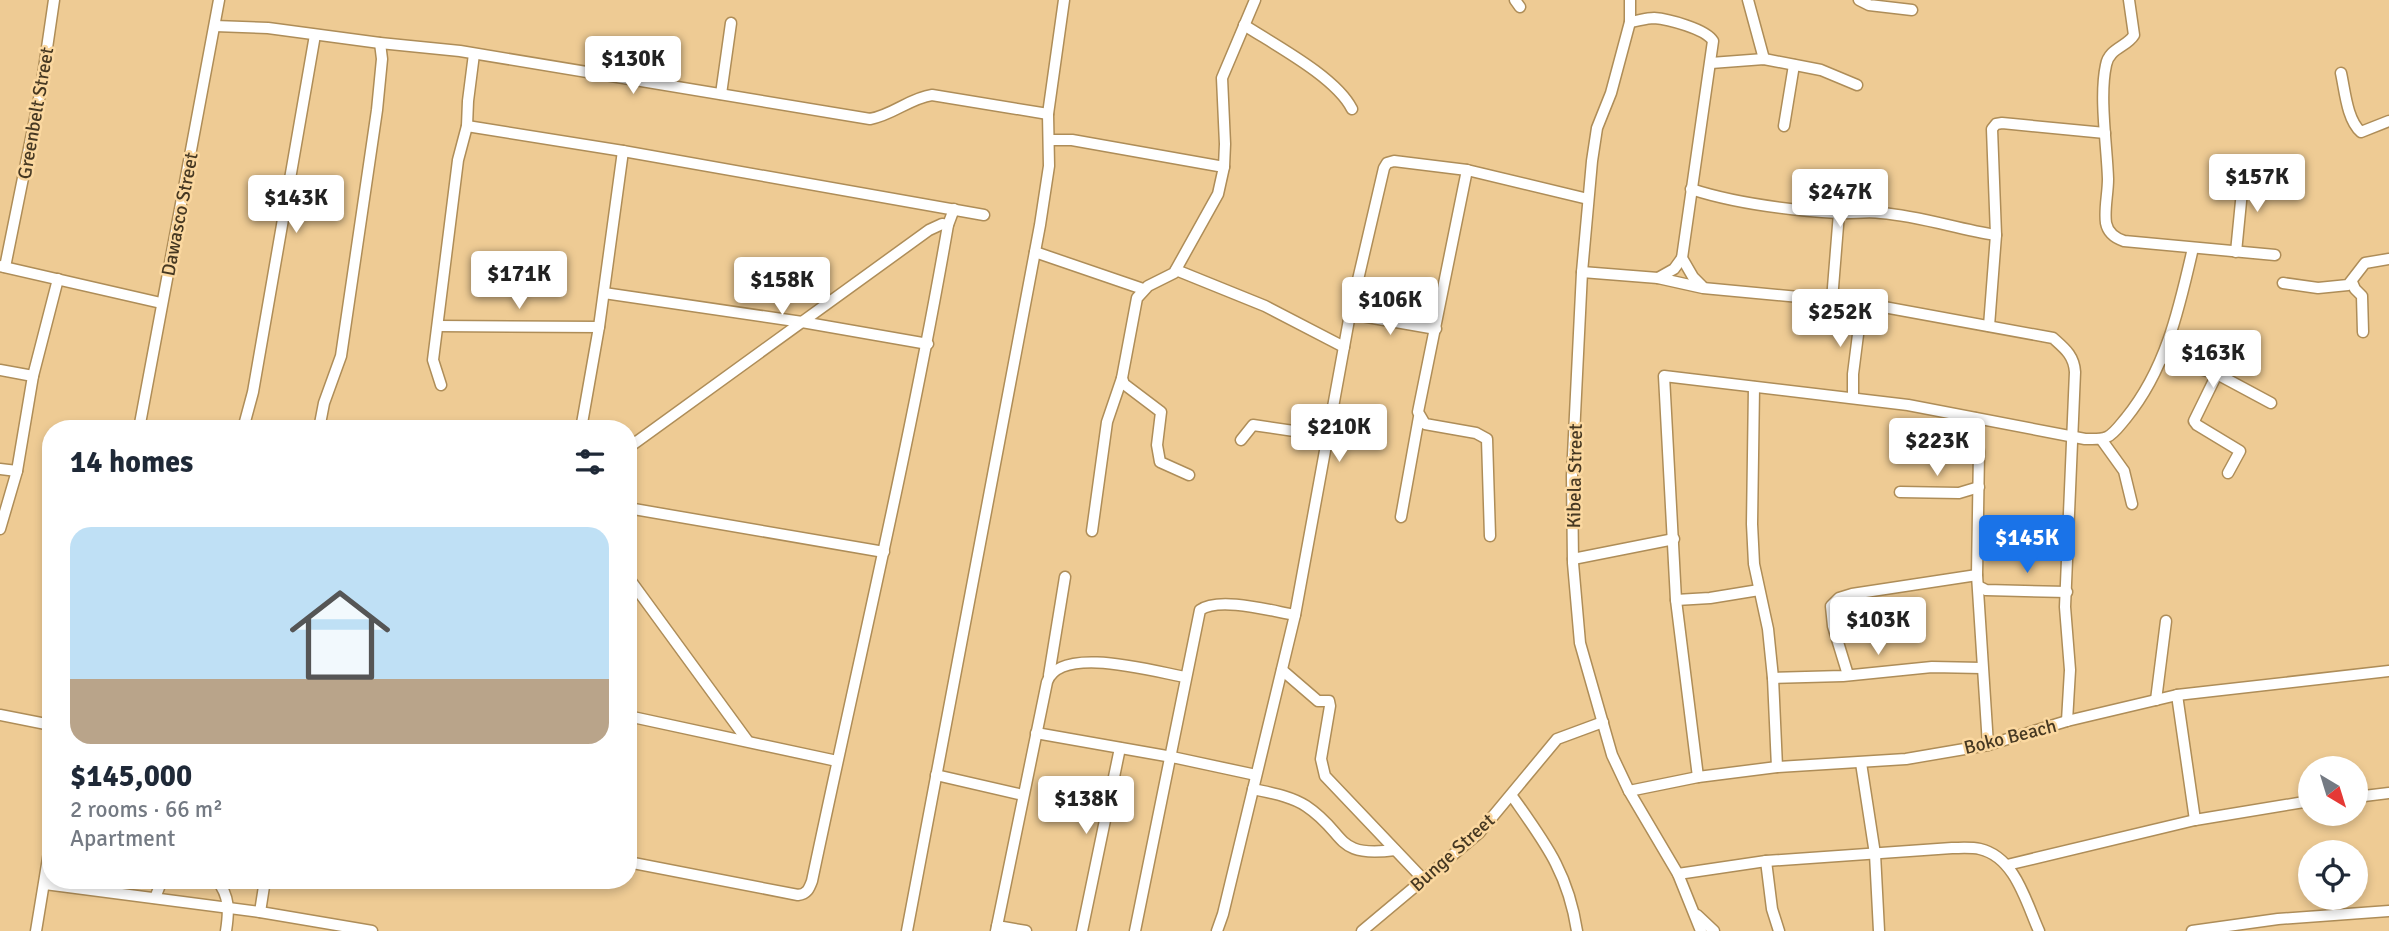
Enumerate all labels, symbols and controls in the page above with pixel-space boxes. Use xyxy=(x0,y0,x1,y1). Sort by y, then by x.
pin: $130K xyxy=(584,36,682,96)
text: $130K xyxy=(601,44,665,73)
street label: Greenbelt Street xyxy=(13,45,59,181)
street label: Dawasco Street xyxy=(156,150,204,278)
pin: $157K xyxy=(2208,154,2306,214)
text: $157K xyxy=(2225,162,2289,191)
pin: $247K xyxy=(1791,170,1889,229)
pin: $143K xyxy=(247,176,345,235)
text: $247K xyxy=(1808,177,1872,206)
text: $143K xyxy=(264,183,328,212)
pin: $171K xyxy=(470,252,568,311)
pin: $158K xyxy=(733,258,831,317)
text: $171K xyxy=(487,259,551,288)
text: $158K xyxy=(750,265,814,294)
pin: $106K xyxy=(1341,278,1439,337)
text: $106K xyxy=(1358,285,1422,314)
pin: $252K xyxy=(1791,290,1889,349)
text: $252K xyxy=(1808,297,1872,326)
pin: $163K xyxy=(2164,330,2262,390)
text: $163K xyxy=(2181,338,2245,367)
pin: $210K xyxy=(1290,405,1388,464)
text: $210K xyxy=(1307,412,1371,441)
pin: $223K xyxy=(1888,419,1986,478)
street label: Kibela Street xyxy=(1562,423,1588,529)
text: $223K xyxy=(1905,426,1969,455)
icon: filters xyxy=(571,443,609,481)
text: 14 homes xyxy=(70,444,193,481)
pin: $145K xyxy=(1978,516,2076,575)
text: $145K xyxy=(1995,523,2059,552)
icon: home xyxy=(277,572,403,698)
pin: $103K xyxy=(1829,598,1927,657)
text: $103K xyxy=(1846,605,1910,634)
street label: Boko Beach xyxy=(1962,714,2059,760)
north arrow xyxy=(2298,756,2368,826)
map controls xyxy=(2298,756,2368,910)
text: $145,000 xyxy=(70,758,192,795)
pin: $138K xyxy=(1037,776,1135,836)
text: $138K xyxy=(1054,784,1118,813)
text: 2 rooms · 66 m² xyxy=(70,795,223,824)
street label: Bunge Street xyxy=(1405,808,1500,897)
text: Apartment xyxy=(70,824,175,853)
button: locate xyxy=(2298,840,2368,910)

